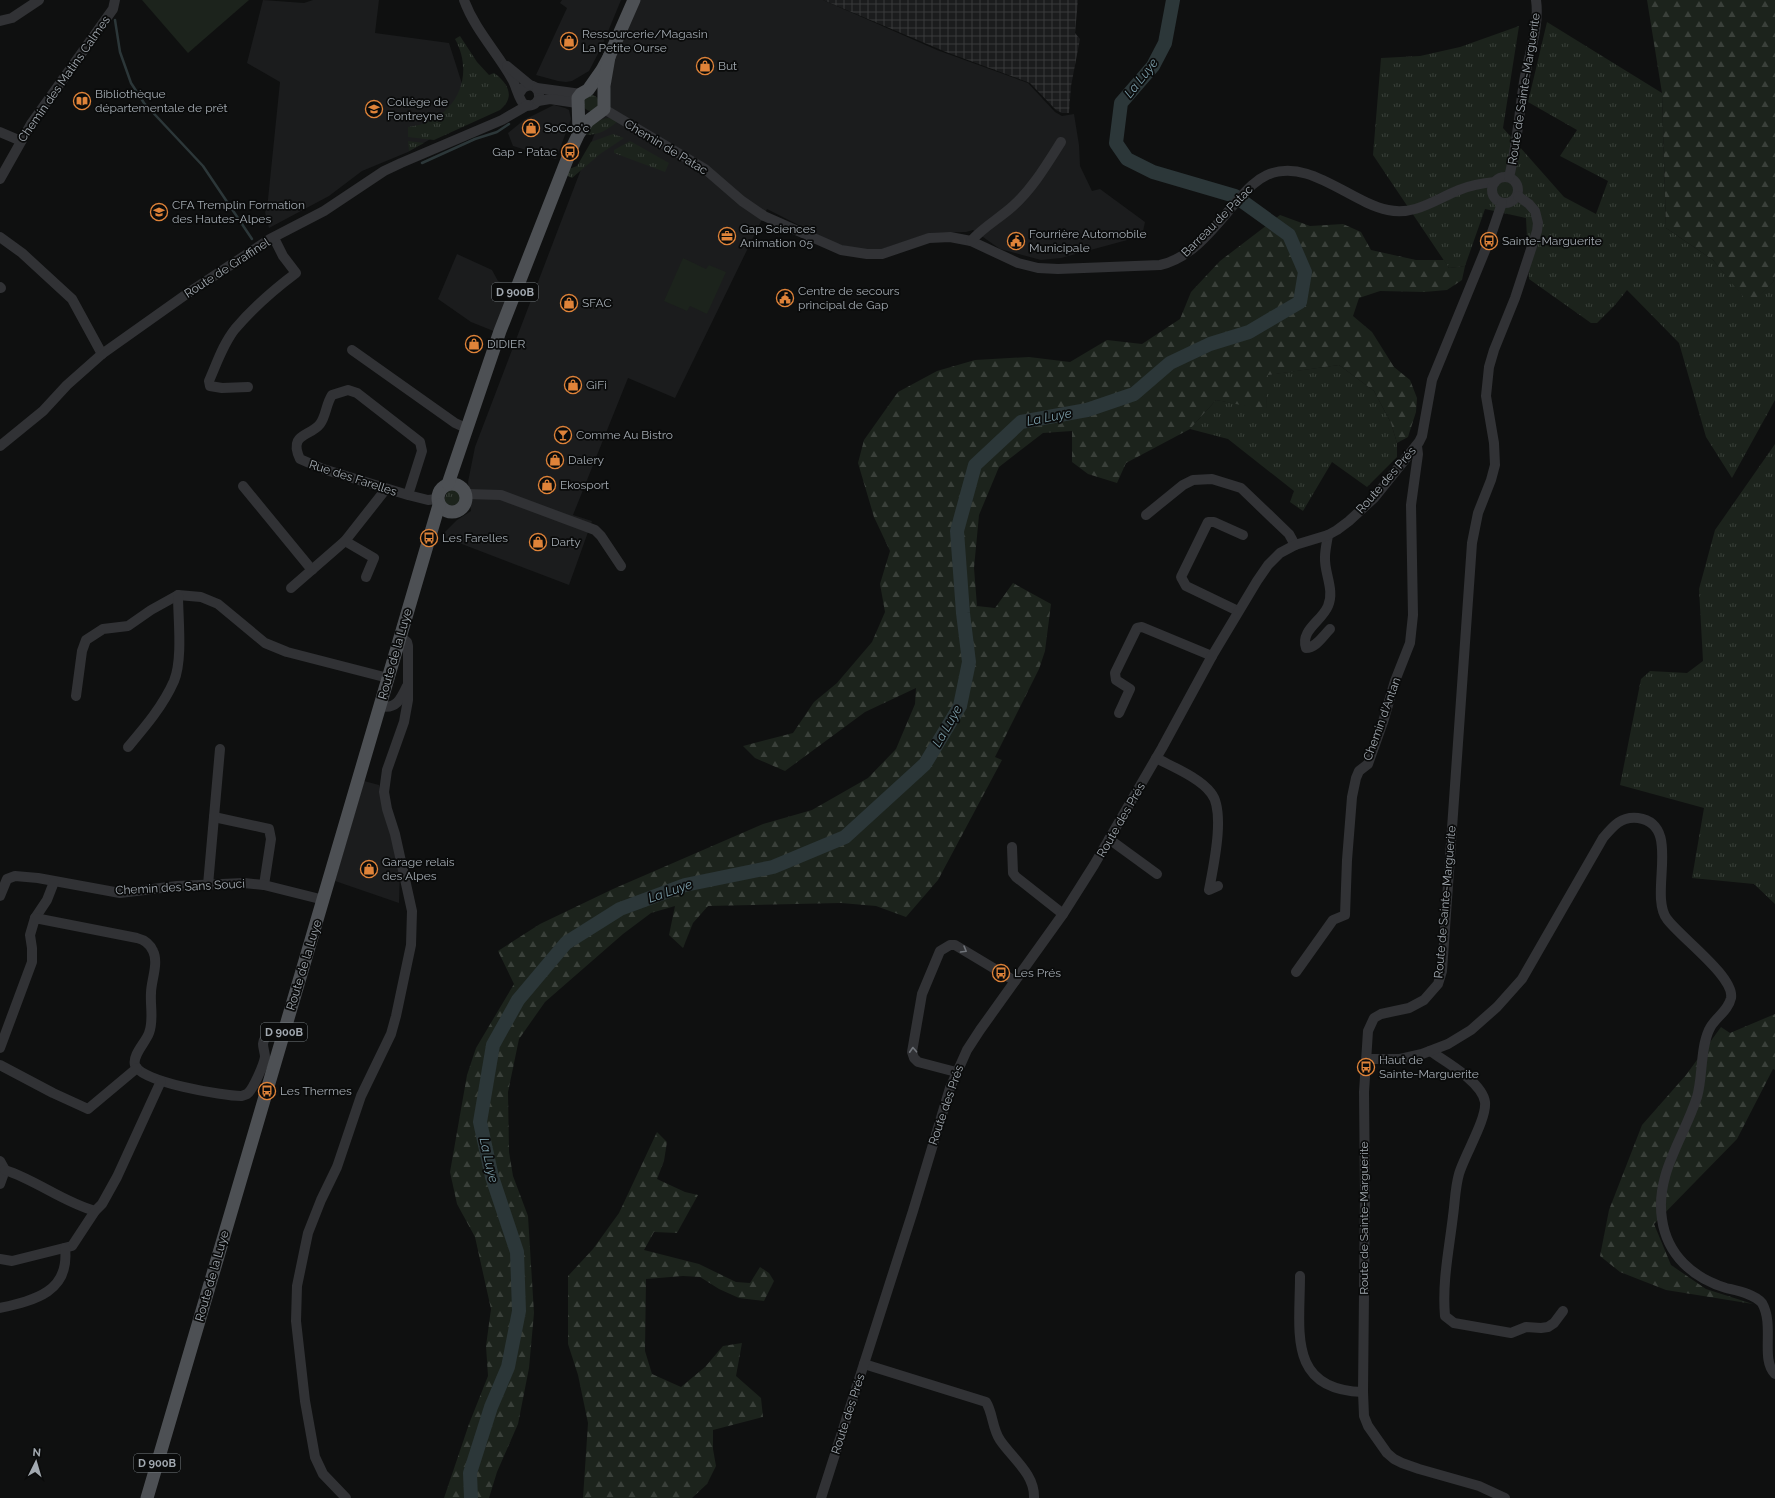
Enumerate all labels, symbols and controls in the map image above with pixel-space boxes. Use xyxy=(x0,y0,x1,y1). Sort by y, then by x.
street label: Route de Sainte-Marguerite xyxy=(1505,12,1543,166)
street label: Chemin des Matins Calmes xyxy=(15,13,113,145)
place label: Ressourcerie/Magasin La Petite Ourse xyxy=(582,27,708,55)
shop icon: Ressourcerie/Magasin La Petite Ourse xyxy=(559,31,579,51)
water label: La Luye xyxy=(1121,55,1161,101)
shop icon: But xyxy=(695,56,715,76)
place label: But xyxy=(718,59,737,73)
place label: Bibliothèque départementale de prêt xyxy=(95,87,228,115)
library icon: Bibliothèque départementale de prêt xyxy=(72,91,92,111)
place label: Collège de Fontreyne xyxy=(387,95,448,123)
school or university icon: Collège de Fontreyne xyxy=(364,99,384,119)
street label: Chemin de Patac xyxy=(622,117,710,178)
shop icon: SoCoo'c xyxy=(521,118,541,138)
place label: SoCoo'c xyxy=(544,121,590,135)
bus stop icon: Gap - Patac xyxy=(560,142,580,162)
place label: Gap - Patac xyxy=(492,145,557,159)
street label: Barreau de Patac xyxy=(1178,182,1256,260)
place label: CFA Tremplin Formation des Hautes-Alpes xyxy=(172,198,305,226)
school or university icon: CFA Tremplin Formation des Hautes-Alpes xyxy=(149,202,169,222)
place label: Gap Sciences Animation 05 xyxy=(740,222,816,250)
office icon: Gap Sciences Animation 05 xyxy=(717,226,737,246)
place label: Fourrière Automobile Municipale xyxy=(1029,227,1146,255)
public building icon: Fourrière Automobile Municipale xyxy=(1006,231,1026,251)
bus stop icon: Sainte-Marguerite xyxy=(1479,231,1499,251)
place label: Sainte-Marguerite xyxy=(1502,234,1602,248)
street label: Route de Graffinel xyxy=(182,235,273,301)
road number: D 900B xyxy=(492,283,538,301)
place label: Centre de secours principal de Gap xyxy=(798,284,900,312)
public building icon: Centre de secours principal de Gap xyxy=(775,288,795,308)
shop icon: SFAC xyxy=(559,293,579,313)
place label: SFAC xyxy=(582,296,612,310)
shop icon: DIDIER xyxy=(464,334,484,354)
place label: DIDIER xyxy=(487,337,525,351)
shop icon: GiFi xyxy=(563,375,583,395)
place label: GiFi xyxy=(586,378,607,392)
water label: La Luye xyxy=(1025,405,1073,429)
bar icon: Comme Au Bistro xyxy=(553,425,573,445)
place label: Comme Au Bistro xyxy=(576,428,673,442)
street label: Route des Prés xyxy=(1353,444,1419,516)
shop icon: Dalery xyxy=(545,450,565,470)
place label: Dalery xyxy=(568,453,605,467)
street label: Rue des Farelles xyxy=(307,457,399,499)
shop icon: Ekosport xyxy=(537,475,557,495)
place label: Ekosport xyxy=(560,478,609,492)
bus stop icon: Les Farelles xyxy=(419,528,439,548)
place label: Les Farelles xyxy=(442,531,508,545)
shop icon: Darty xyxy=(528,532,548,552)
place label: Darty xyxy=(551,535,581,549)
street label: Route de la Luye xyxy=(375,607,415,701)
street label: Chemin d'Antan xyxy=(1360,675,1404,763)
water label: La Luye xyxy=(929,702,965,750)
street label: Route des Prés xyxy=(1094,780,1148,860)
street label: Route de Sainte-Marguerite xyxy=(1431,825,1459,979)
place label: Garage relais des Alpes xyxy=(382,855,455,883)
shop icon: Garage relais des Alpes xyxy=(359,859,379,879)
water label: La Luye xyxy=(646,876,694,906)
street label: Chemin des Sans Souci xyxy=(115,877,245,897)
street label: Route de la Luye xyxy=(284,918,324,1012)
one-way arrow xyxy=(960,945,967,952)
bus stop icon: Les Prés xyxy=(991,963,1011,983)
place label: Les Prés xyxy=(1014,966,1061,980)
road number: D 900B xyxy=(261,1023,307,1041)
one-way arrow xyxy=(909,1047,918,1053)
place label: Haut de Sainte-Marguerite xyxy=(1379,1053,1479,1081)
bus stop icon: Haut de Sainte-Marguerite xyxy=(1356,1057,1376,1077)
street label: Route des Prés xyxy=(926,1063,966,1147)
bus stop icon: Les Thermes xyxy=(257,1081,277,1101)
place label: Les Thermes xyxy=(280,1084,352,1098)
water label: La Luye xyxy=(477,1136,501,1184)
street label: Route de Sainte-Marguerite xyxy=(1357,1141,1371,1295)
street label: Route de la Luye xyxy=(192,1229,232,1323)
street label: Route des Prés xyxy=(828,1372,868,1456)
north arrow xyxy=(16,1442,56,1482)
text: N xyxy=(32,1446,42,1459)
road number: D 900B xyxy=(134,1454,180,1472)

